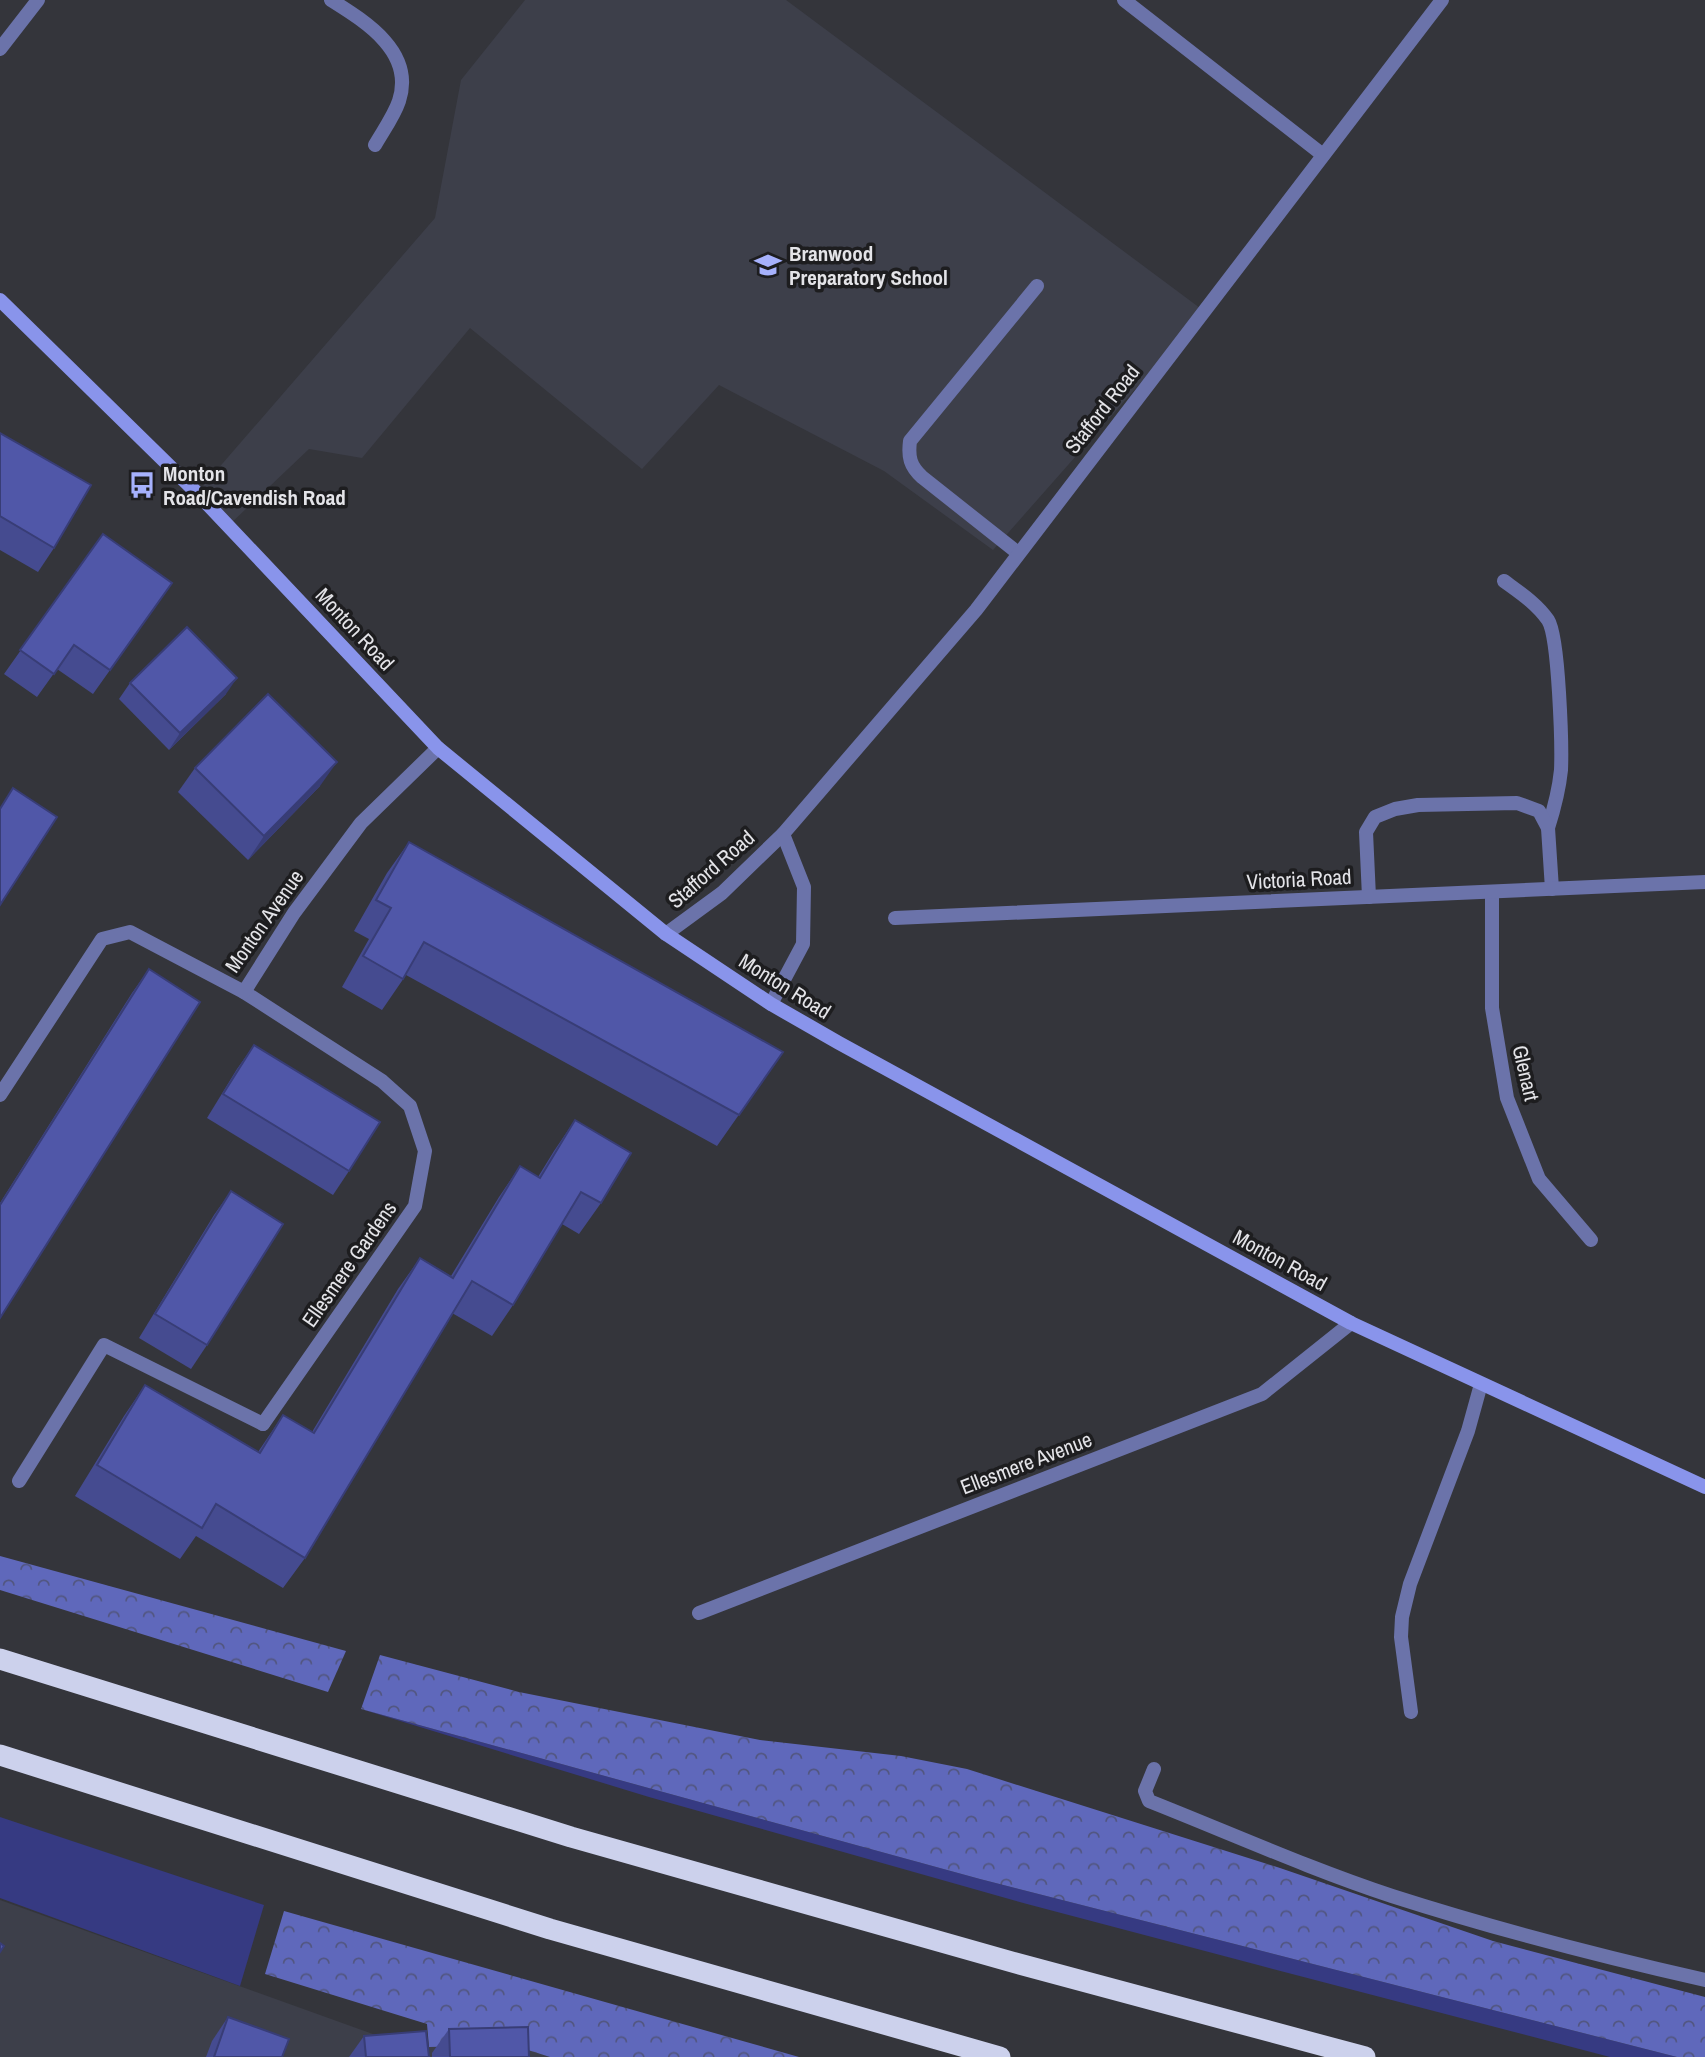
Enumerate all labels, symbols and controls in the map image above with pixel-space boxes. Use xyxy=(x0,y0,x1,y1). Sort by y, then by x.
place label: Branwood Preparatory School xyxy=(789,239,948,292)
school or university icon: Branwood Preparatory School xyxy=(753,250,783,280)
street label: Stafford Road xyxy=(1058,358,1146,460)
place label: Monton Road/Cavendish Road xyxy=(163,459,346,512)
bus stop icon: Monton Road/Cavendish Road xyxy=(127,470,157,500)
street label: Monton Road xyxy=(309,581,401,677)
street label: Stafford Road xyxy=(661,823,761,915)
street label: Victoria Road xyxy=(1246,862,1352,896)
street label: Monton Avenue xyxy=(218,864,310,978)
street label: Monton Road xyxy=(733,946,837,1026)
street label: Glenart xyxy=(1506,1042,1547,1104)
street label: Ellesmere Gardens xyxy=(295,1195,403,1333)
street label: Monton Road xyxy=(1228,1222,1332,1298)
street label: Ellesmere Avenue xyxy=(956,1425,1096,1501)

